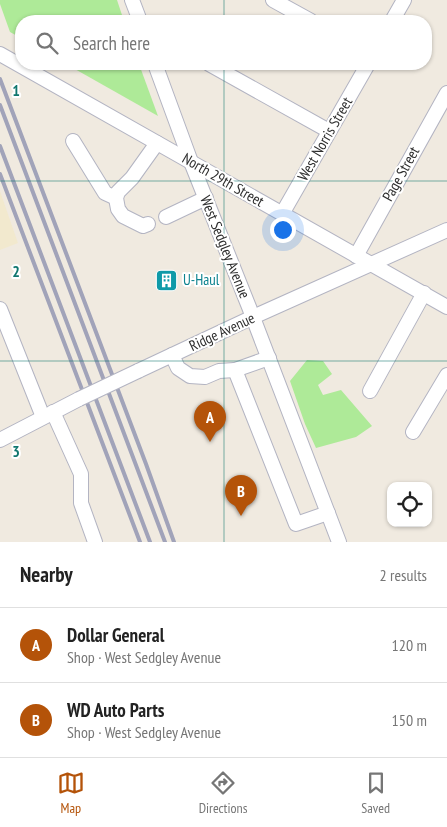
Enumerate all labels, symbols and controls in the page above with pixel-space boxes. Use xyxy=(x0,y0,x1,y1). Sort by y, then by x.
search box xyxy=(15,15,432,70)
icon: search xyxy=(33,29,61,57)
text: Search here xyxy=(73,31,150,55)
text: 1 xyxy=(12,80,20,100)
street label: West Norris Street xyxy=(293,94,356,184)
street label: Page Street xyxy=(378,143,423,204)
street label: North 29th Street xyxy=(179,148,268,211)
street label: West Sedgley Avenue xyxy=(196,193,255,301)
your location xyxy=(270,217,296,243)
text: 2 xyxy=(12,261,20,281)
building icon: U-Haul xyxy=(155,268,179,292)
place label: U-Haul xyxy=(183,270,220,289)
street label: Ridge Avenue xyxy=(186,308,258,355)
pin: A xyxy=(194,401,226,442)
text: 3 xyxy=(12,441,20,461)
pin: B xyxy=(225,475,257,516)
map controls xyxy=(387,482,432,527)
button: locate xyxy=(387,482,432,527)
text: Nearby xyxy=(20,561,73,588)
text: 2 results xyxy=(380,565,427,585)
text: Dollar General xyxy=(67,623,164,647)
text: A xyxy=(32,635,40,655)
text: 120 m xyxy=(392,635,427,655)
text: Shop · West Sedgley Avenue xyxy=(67,647,221,667)
text: WD Auto Parts xyxy=(67,698,164,722)
text: B xyxy=(32,710,40,730)
text: 150 m xyxy=(392,710,427,730)
text: Shop · West Sedgley Avenue xyxy=(67,722,221,742)
tab: Map xyxy=(57,769,85,817)
tab: Directions xyxy=(199,769,247,817)
tab: Saved xyxy=(361,769,390,817)

